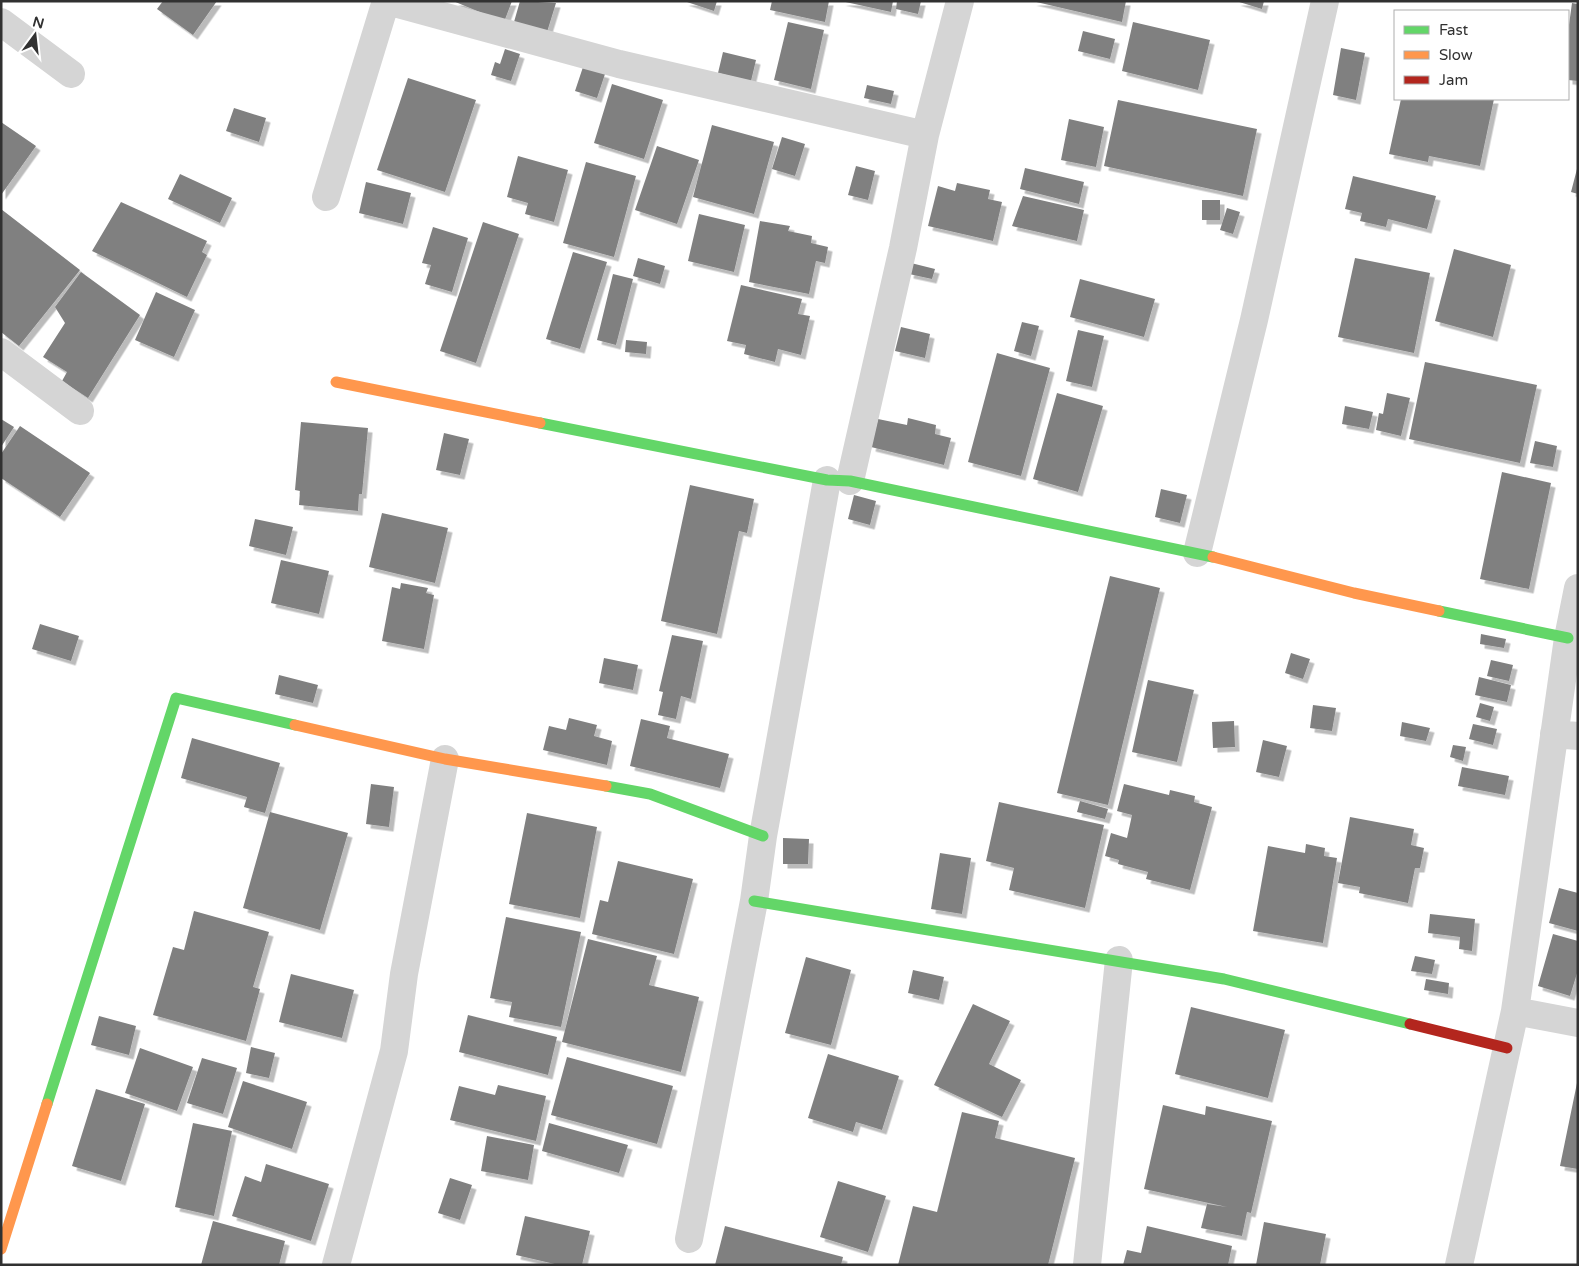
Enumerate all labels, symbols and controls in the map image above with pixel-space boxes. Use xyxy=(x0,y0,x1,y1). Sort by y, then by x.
north arrow xyxy=(10,10,60,60)
legend xyxy=(1394,10,1569,100)
text: N xyxy=(31,13,46,33)
text: Fast xyxy=(1439,21,1469,39)
text: Slow xyxy=(1439,46,1473,64)
text: Jam xyxy=(1439,71,1468,89)

